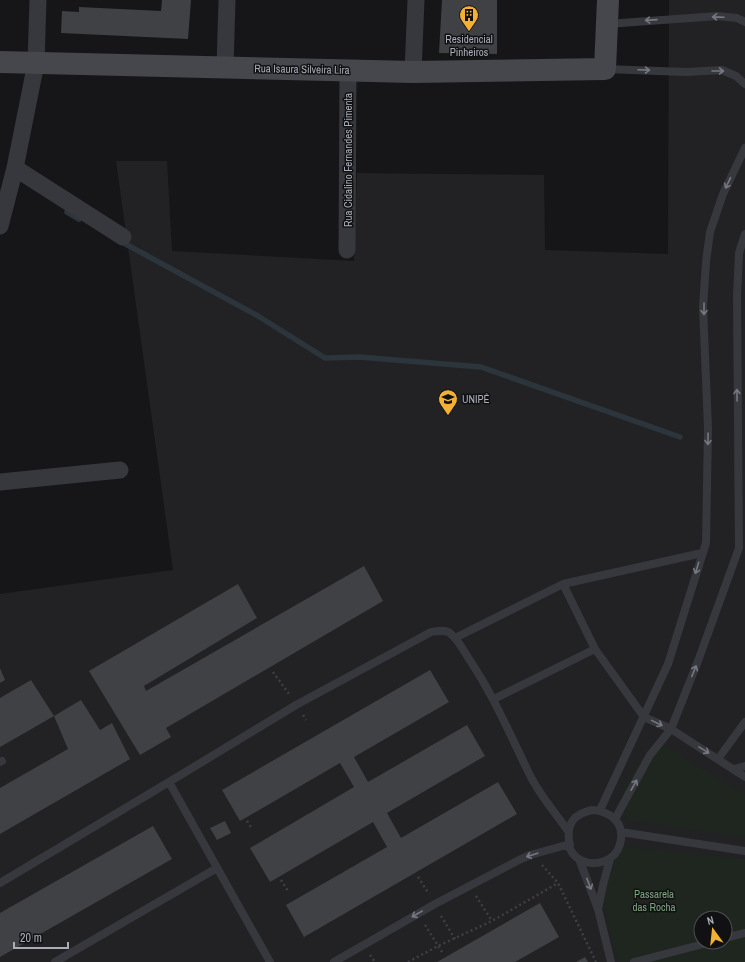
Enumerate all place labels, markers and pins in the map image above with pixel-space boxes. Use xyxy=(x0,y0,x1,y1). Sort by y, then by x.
building icon: Residencial Pinheiros xyxy=(458,4,480,32)
place label: Residencial Pinheiros xyxy=(445,32,493,59)
school or university icon: UNIPÊ xyxy=(437,388,459,416)
place label: UNIPÊ xyxy=(462,392,490,406)

